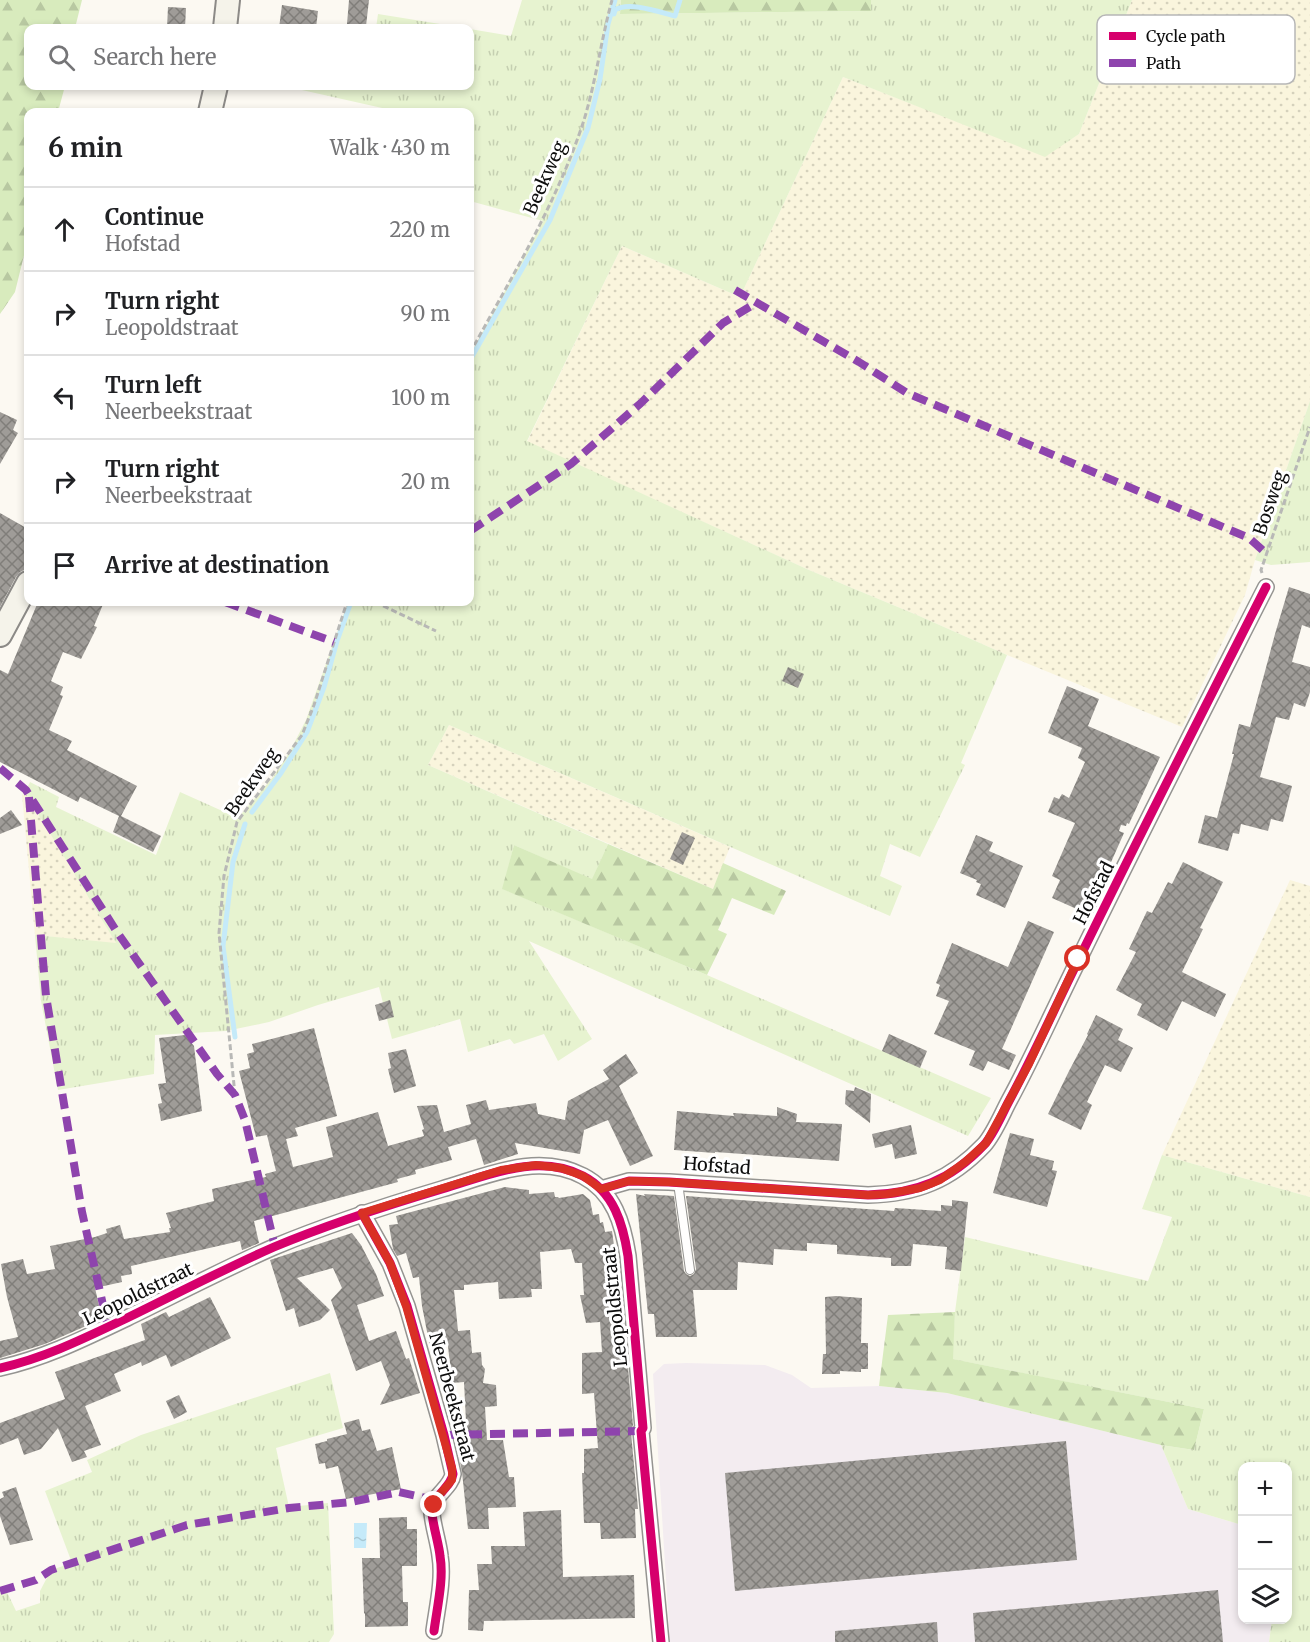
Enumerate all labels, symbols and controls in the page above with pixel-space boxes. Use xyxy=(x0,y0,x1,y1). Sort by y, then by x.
legend xyxy=(1097,15,1295,84)
search box xyxy=(24,24,474,90)
text: Cycle path xyxy=(1146,26,1226,46)
icon: search xyxy=(45,41,78,74)
text: Search here xyxy=(93,43,216,71)
text: Path xyxy=(1146,53,1182,73)
text: 6 min xyxy=(48,131,123,164)
text: Walk · 430 m xyxy=(330,135,450,160)
street label: Beekweg xyxy=(518,137,571,218)
text: Continue xyxy=(105,203,204,231)
icon: ahead xyxy=(48,213,81,246)
text: 220 m xyxy=(390,217,450,242)
text: Hofstad xyxy=(105,231,180,256)
text: Turn right xyxy=(105,287,219,315)
icon: right xyxy=(48,297,81,330)
text: 90 m xyxy=(400,301,450,326)
text: Leopoldstraat xyxy=(105,315,239,340)
text: Turn left xyxy=(105,371,202,399)
icon: left xyxy=(48,381,81,414)
text: 100 m xyxy=(391,385,450,410)
text: Neerbeekstraat xyxy=(105,399,252,424)
text: Turn right xyxy=(105,455,219,483)
icon: right xyxy=(48,465,81,498)
street label: Bosweg xyxy=(1248,467,1291,538)
text: 20 m xyxy=(401,469,450,494)
text: Neerbeekstraat xyxy=(105,483,252,508)
icon: arrive xyxy=(48,549,81,582)
text: Arrive at destination xyxy=(105,551,329,579)
street label: Beekweg xyxy=(220,743,284,820)
street label: Hofstad xyxy=(1068,857,1119,928)
route start xyxy=(1064,945,1090,971)
street label: Hofstad xyxy=(682,1152,752,1179)
street label: Leopoldstraat xyxy=(597,1246,632,1368)
street label: Leopoldstraat xyxy=(79,1257,197,1330)
street label: Neerbeekstraat xyxy=(424,1330,481,1464)
map controls xyxy=(1238,1462,1292,1624)
button: + xyxy=(1238,1462,1292,1516)
route end xyxy=(420,1491,446,1517)
button: − xyxy=(1238,1516,1292,1570)
button: layers xyxy=(1238,1570,1292,1624)

